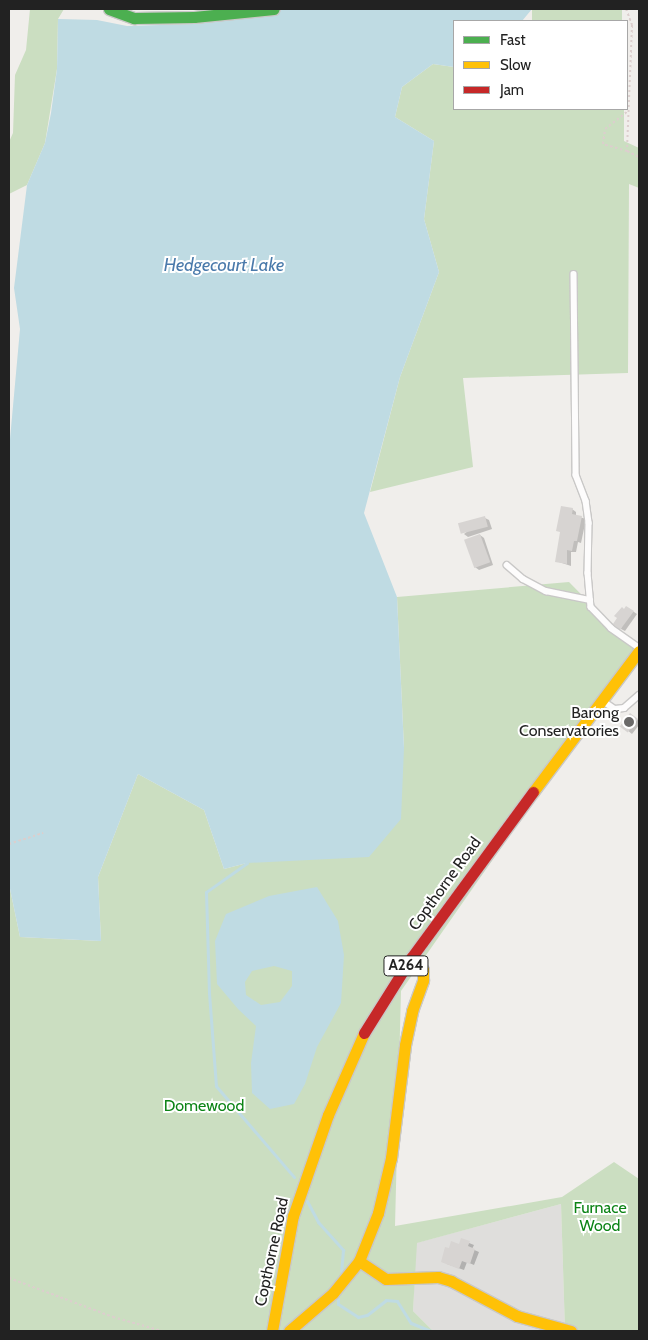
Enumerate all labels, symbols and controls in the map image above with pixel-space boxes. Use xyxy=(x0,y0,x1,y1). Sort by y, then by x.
legend xyxy=(453,20,628,110)
text: Fast xyxy=(500,31,525,49)
text: Slow xyxy=(500,56,531,74)
text: Jam xyxy=(500,81,524,99)
water label: Hedgecourt Lake xyxy=(164,254,284,276)
place label: Barong Conservatories xyxy=(519,703,619,741)
marker: Barong Conservatories xyxy=(623,716,635,728)
street label: Copthorne Road xyxy=(405,834,485,934)
road number: A264 xyxy=(382,954,430,978)
park label: Domewood xyxy=(164,1096,244,1116)
street label: Copthorne Road xyxy=(251,1196,293,1308)
park label: Furnace Wood xyxy=(573,1198,627,1236)

